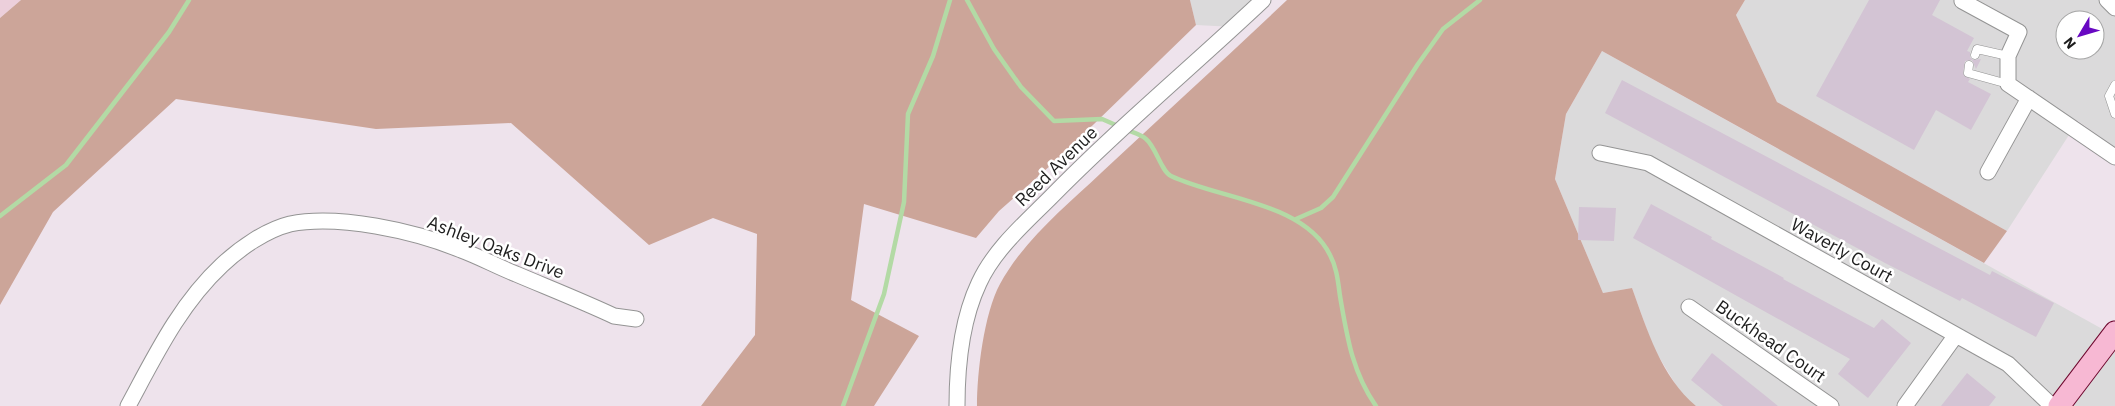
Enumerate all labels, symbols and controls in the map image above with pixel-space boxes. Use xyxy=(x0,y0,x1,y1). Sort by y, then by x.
north arrow xyxy=(2055,10,2105,60)
text: N xyxy=(2060,33,2080,53)
street label: Reed Avenue xyxy=(1010,121,1102,211)
street label: Ashley Oaks Drive xyxy=(424,210,568,284)
street label: Waverly Court xyxy=(1787,213,1897,287)
street label: Buckhead Court xyxy=(1711,294,1831,388)

